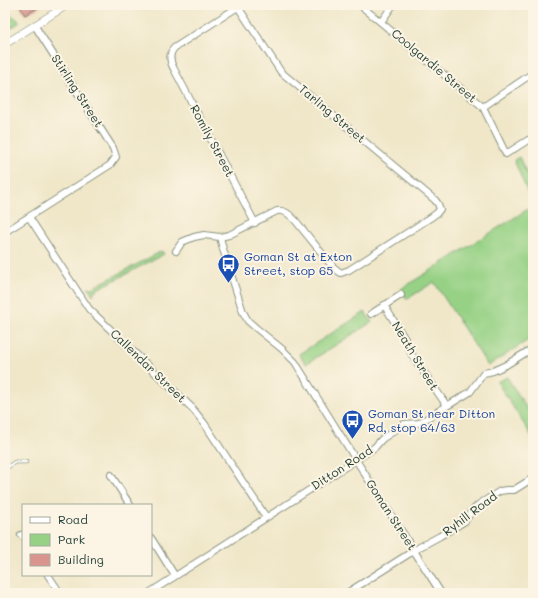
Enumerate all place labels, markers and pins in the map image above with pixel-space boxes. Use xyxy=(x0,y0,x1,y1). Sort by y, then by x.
place label: Goman St at Exton Street, stop 65 xyxy=(244,248,352,278)
bus stop icon: Goman St at Exton Street, stop 65 xyxy=(215,251,241,284)
place label: Goman St near Ditton Rd, stop 64/63 xyxy=(368,405,495,435)
bus stop icon: Goman St near Ditton Rd, stop 64/63 xyxy=(339,408,365,441)

